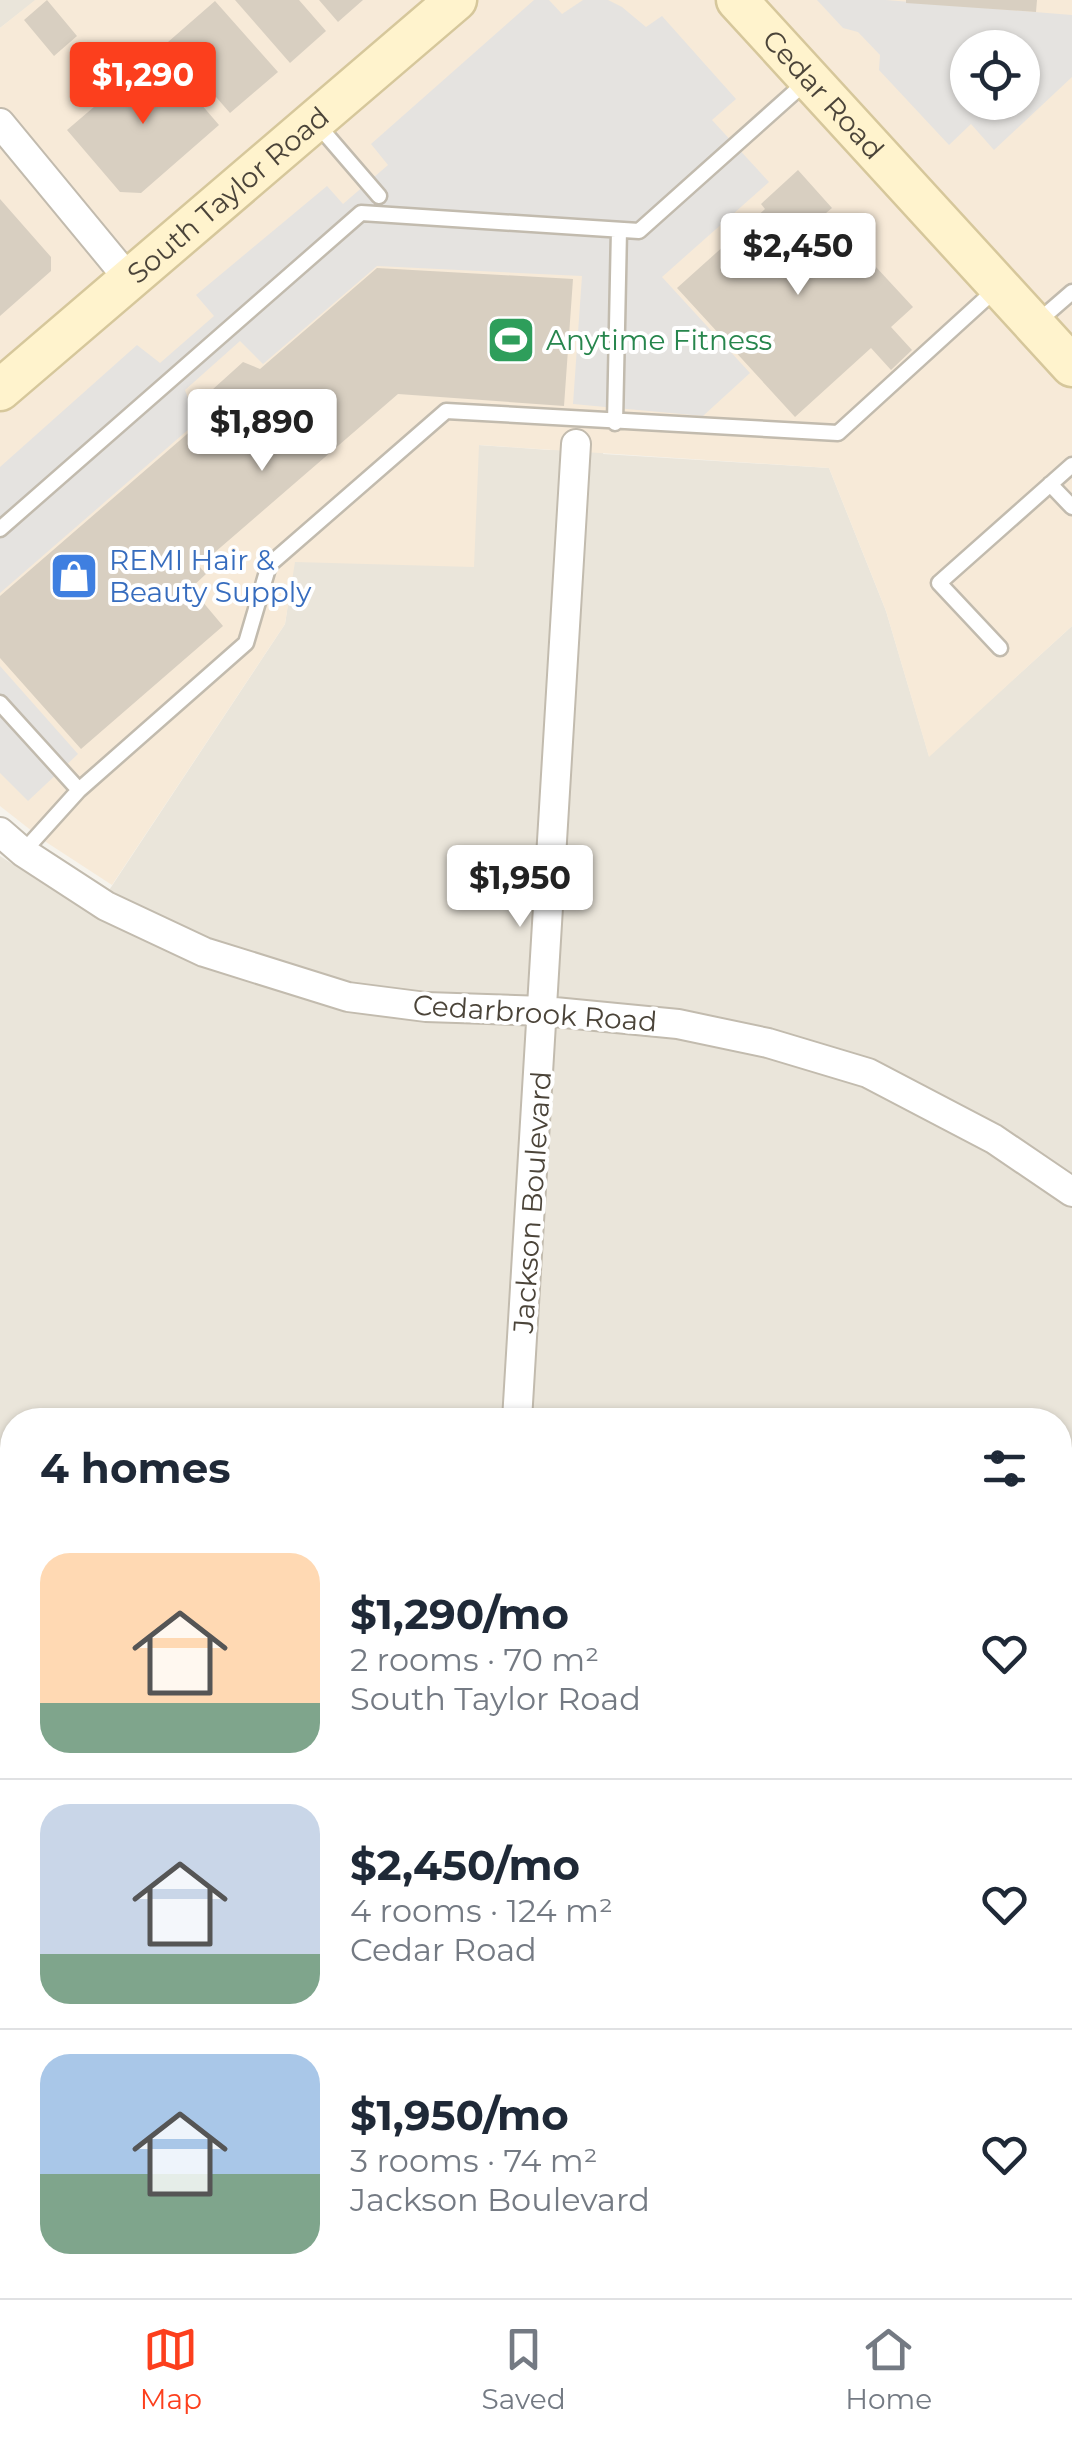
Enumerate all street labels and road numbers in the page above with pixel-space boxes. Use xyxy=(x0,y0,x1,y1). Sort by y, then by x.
street label: Cedar Road xyxy=(756,23,891,166)
street label: South Taylor Road xyxy=(120,99,336,291)
street label: Cedarbrook Road xyxy=(412,987,658,1039)
street label: Jackson Boulevard xyxy=(506,1070,558,1335)

